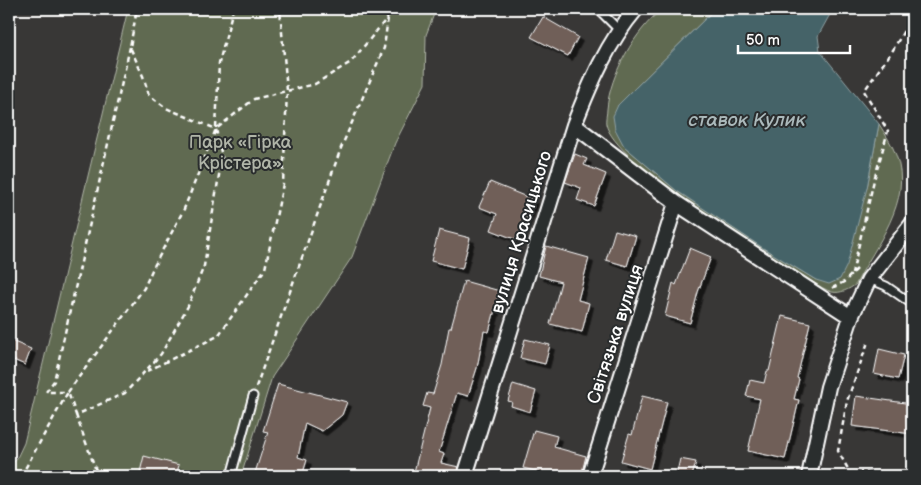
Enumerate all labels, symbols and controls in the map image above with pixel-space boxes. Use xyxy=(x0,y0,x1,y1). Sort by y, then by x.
scale bar xyxy=(738,22,851,54)
text: 50 m xyxy=(746,31,780,50)
water label: ставок Кулик xyxy=(687,109,806,132)
park label: Парк «Гірка Крістера» xyxy=(189,132,292,174)
street label: вулиця Красицького xyxy=(487,148,556,316)
street label: Світязька вулиця xyxy=(583,262,648,406)

